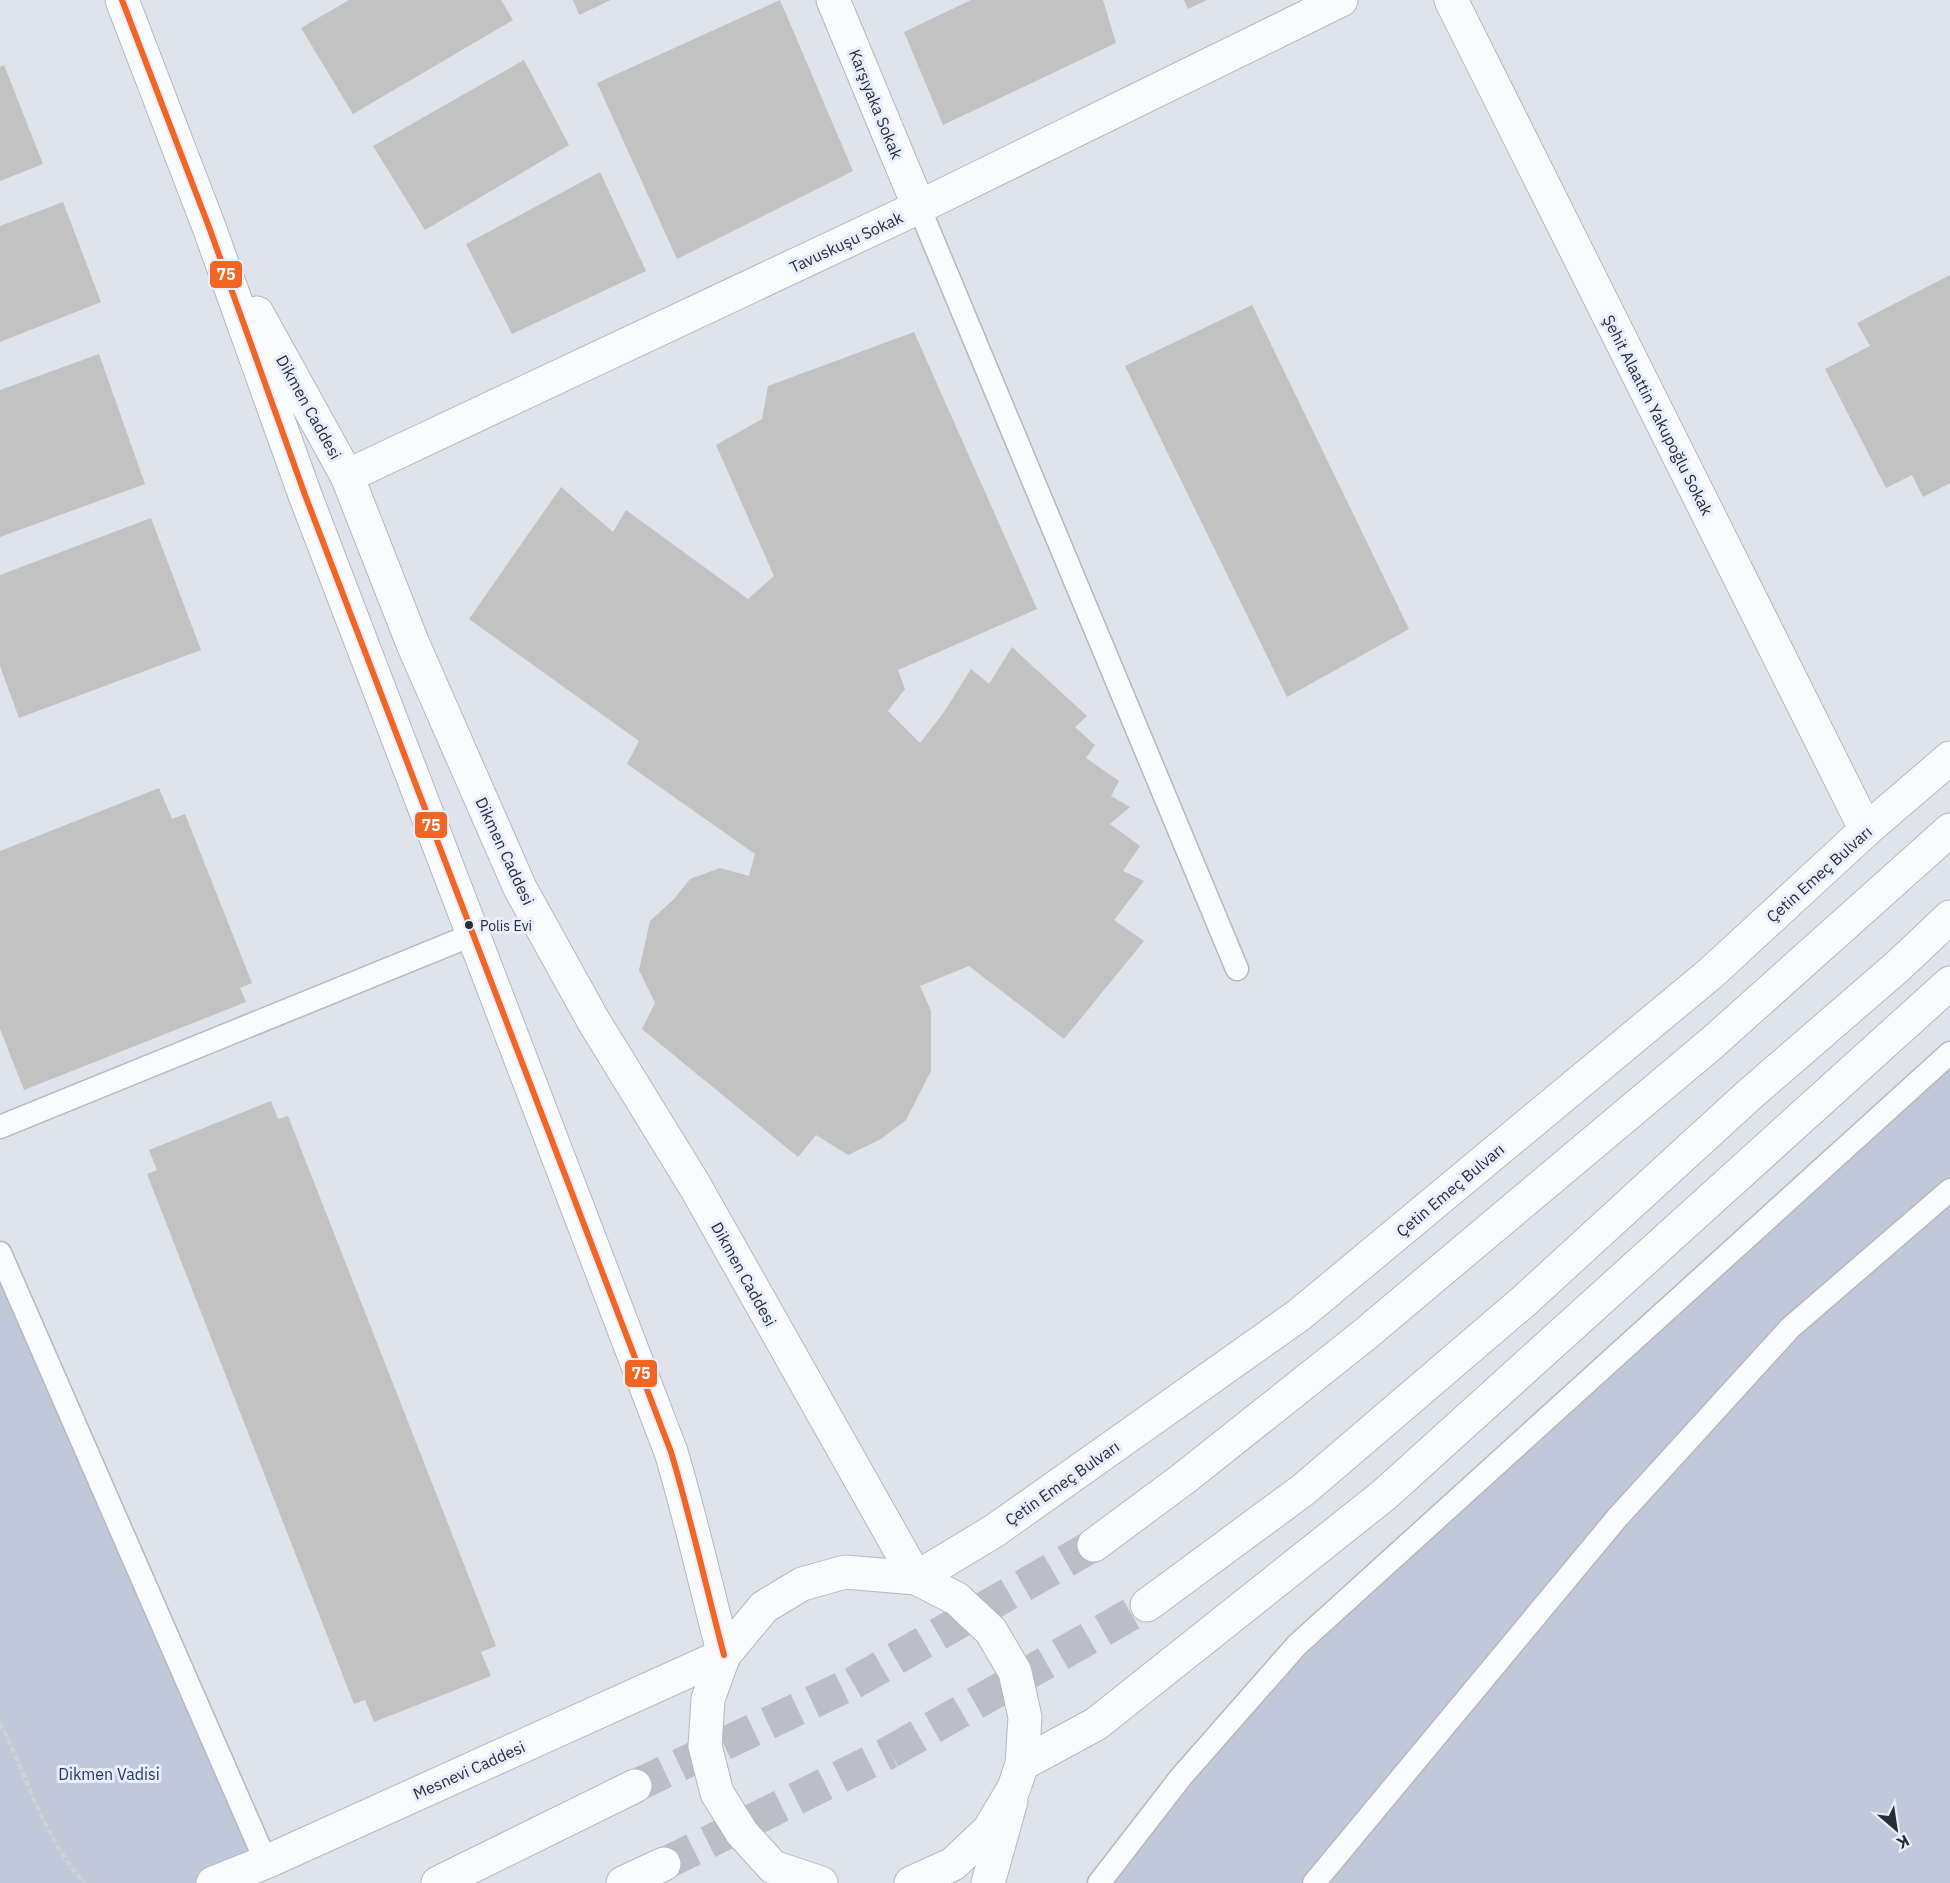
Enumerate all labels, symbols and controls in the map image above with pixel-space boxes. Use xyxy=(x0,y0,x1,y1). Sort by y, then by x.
street label: Karşıyaka Sokak xyxy=(845,46,907,162)
street label: Tavuskuşu Sokak xyxy=(786,207,906,277)
line badge: 75 xyxy=(209,260,243,289)
text: 75 xyxy=(216,264,236,284)
street label: Şehit Alaattin Yakupoğlu Sokak xyxy=(1599,311,1718,519)
street label: Dikmen Caddesi xyxy=(272,351,346,463)
street label: Dikmen Caddesi xyxy=(471,794,539,908)
line badge: 75 xyxy=(414,811,448,839)
text: 75 xyxy=(421,815,441,835)
street label: Çetin Emeç Bulvarı xyxy=(1762,821,1876,927)
place label: Polis Evi xyxy=(480,917,532,935)
marker: Polis Evi xyxy=(463,919,475,931)
street label: Çetin Emeç Bulvarı xyxy=(1392,1139,1508,1241)
street label: Dikmen Caddesi xyxy=(707,1218,781,1330)
line badge: 75 xyxy=(624,1359,658,1388)
text: 75 xyxy=(631,1363,651,1383)
street label: Çetin Emeç Bulvarı xyxy=(1001,1436,1123,1530)
street label: Mesnevi Caddesi xyxy=(410,1736,528,1804)
park label: Dikmen Vadisi xyxy=(58,1764,160,1784)
north arrow xyxy=(1866,1799,1926,1859)
text: K xyxy=(1894,1831,1913,1854)

